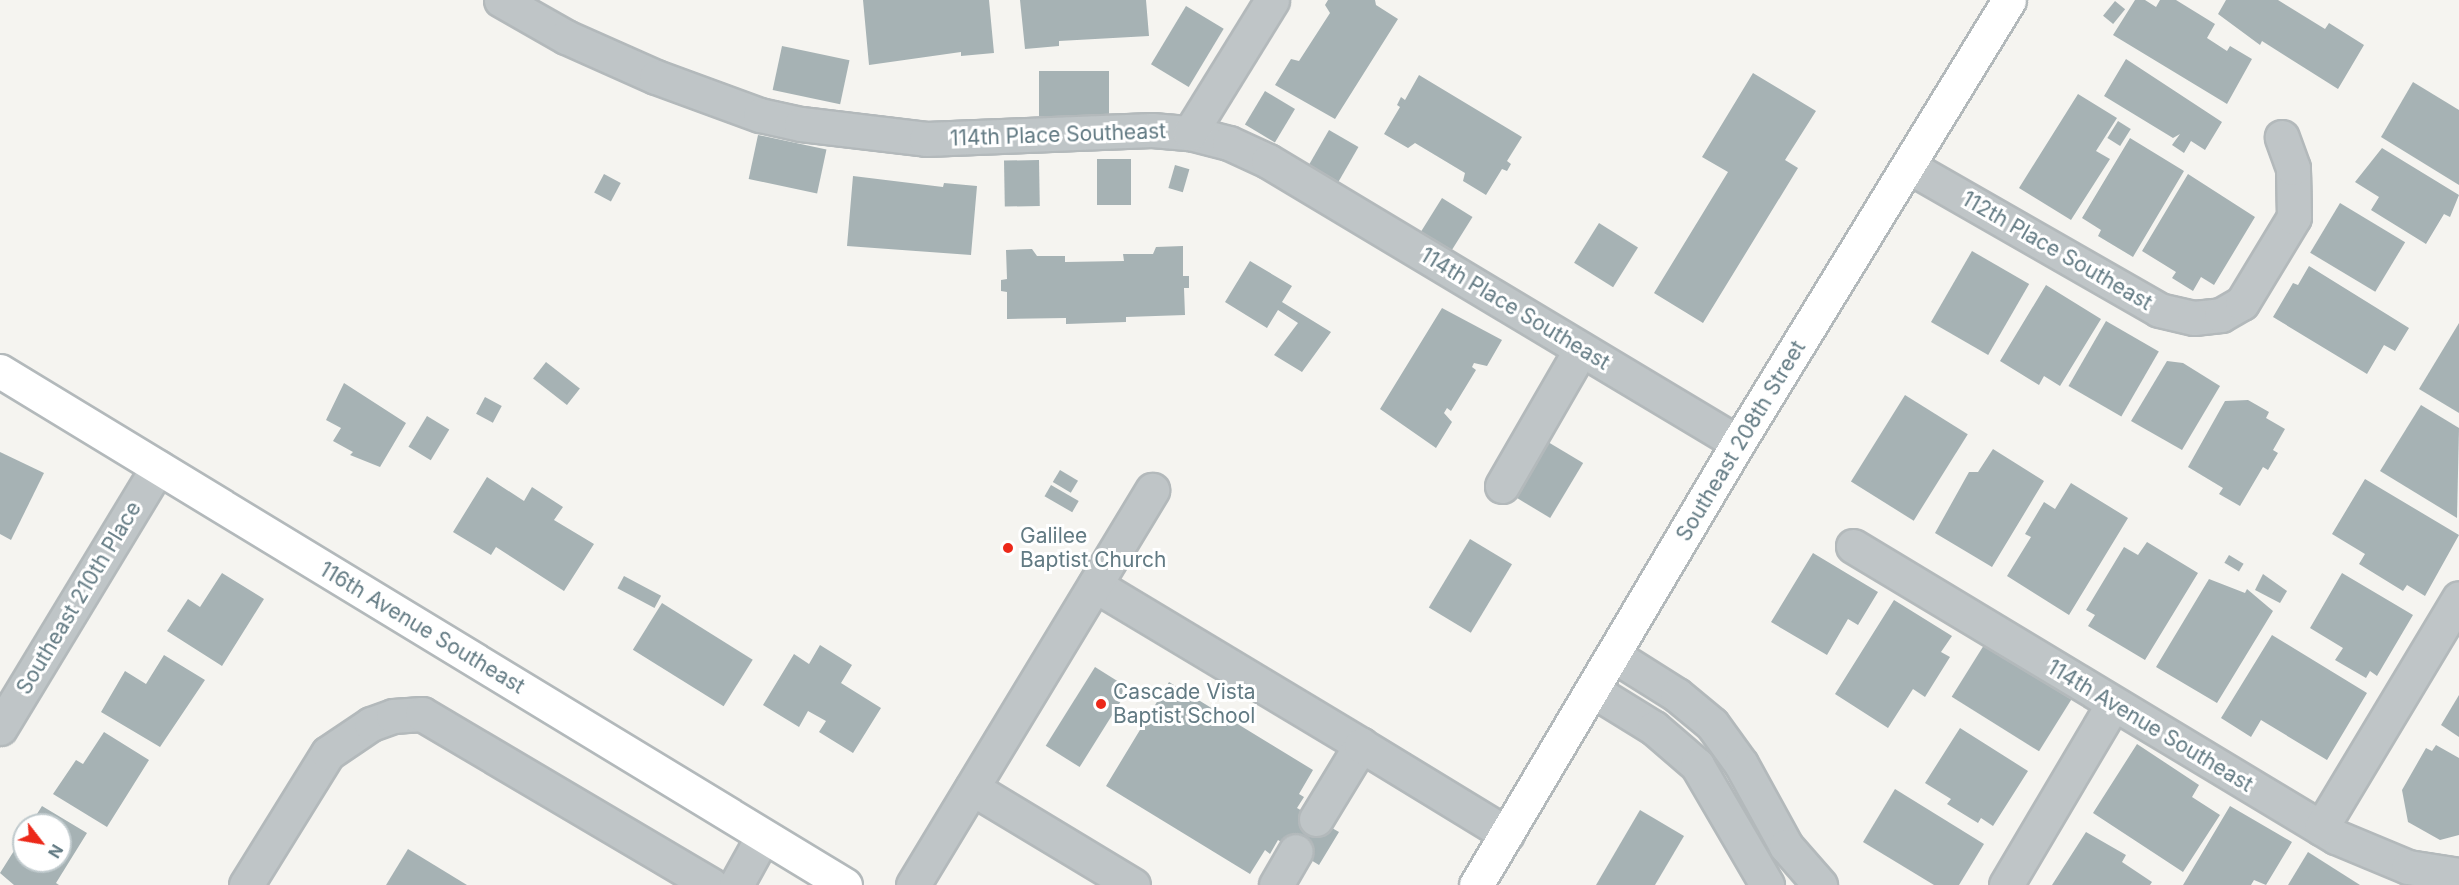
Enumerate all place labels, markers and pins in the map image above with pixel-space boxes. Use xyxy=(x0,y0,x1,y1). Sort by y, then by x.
place label: Galilee Baptist Church xyxy=(1020,523,1166,573)
marker: Galilee Baptist Church xyxy=(1001,541,1015,555)
place label: Cascade Vista Baptist School xyxy=(1113,679,1256,729)
marker: Cascade Vista Baptist School xyxy=(1094,697,1108,711)

